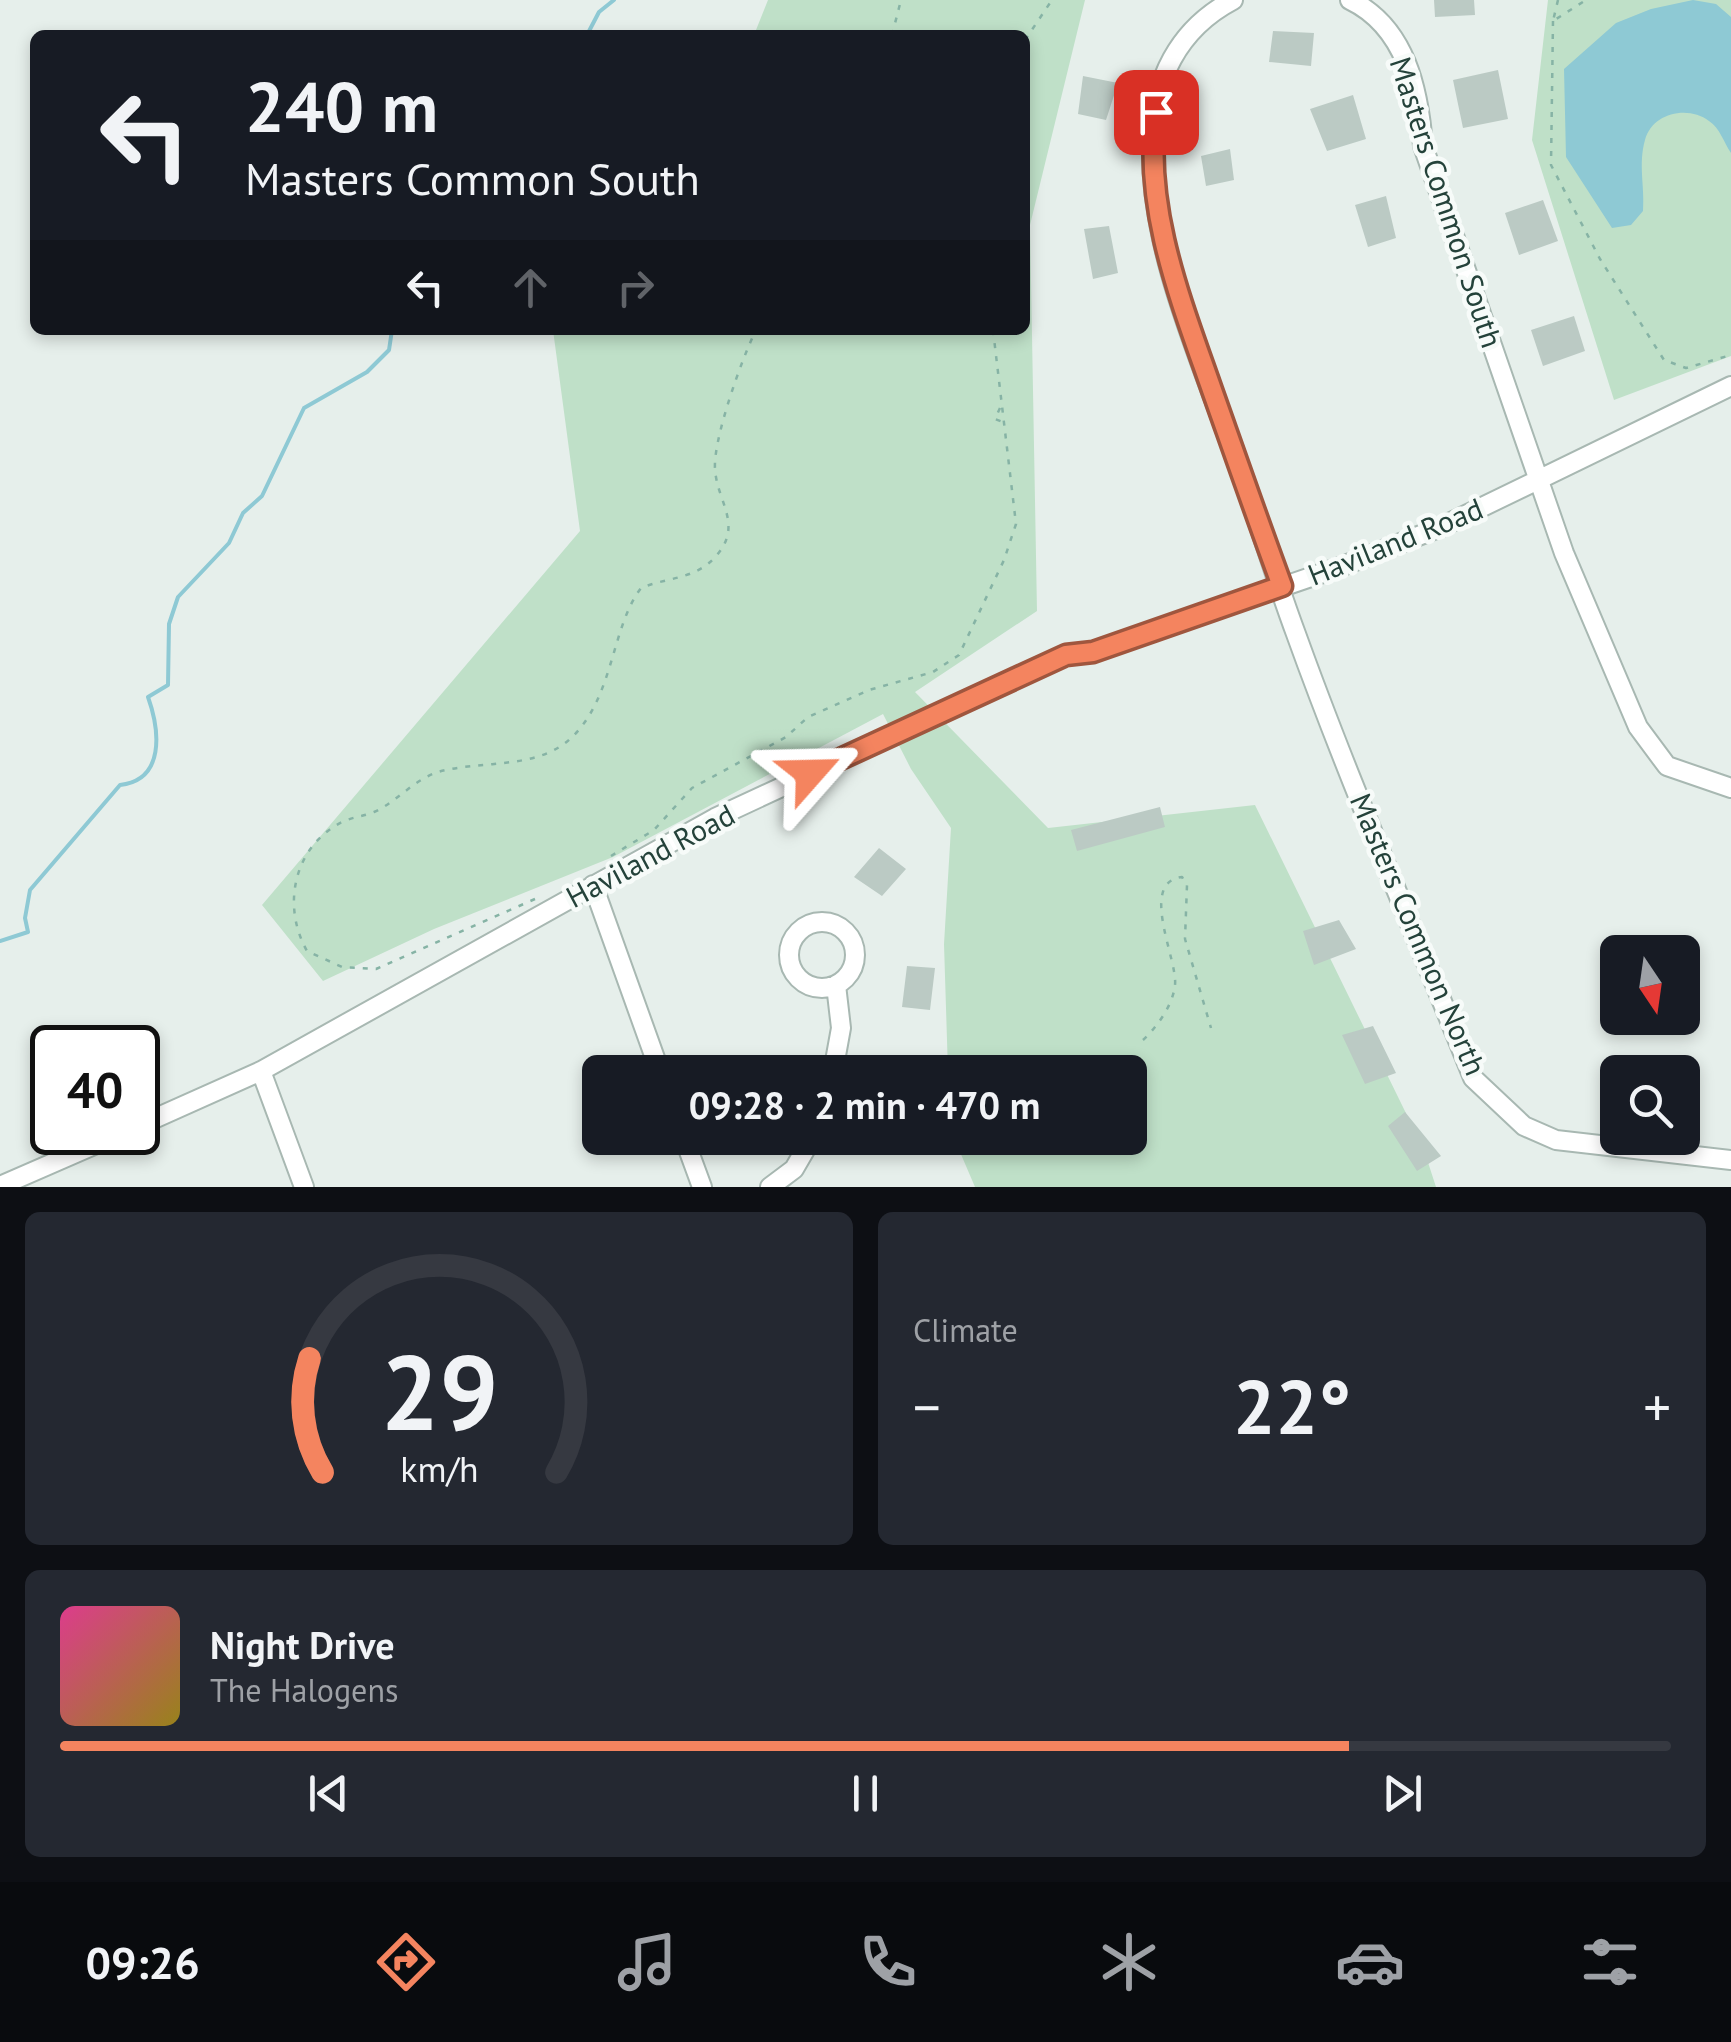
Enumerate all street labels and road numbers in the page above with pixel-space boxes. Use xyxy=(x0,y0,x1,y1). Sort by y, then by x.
street label: Masters Common South xyxy=(1382,52,1512,352)
street label: Haviland Road xyxy=(1302,488,1488,594)
street label: Masters Common North xyxy=(1342,787,1496,1081)
street label: Haviland Road xyxy=(559,794,741,916)

